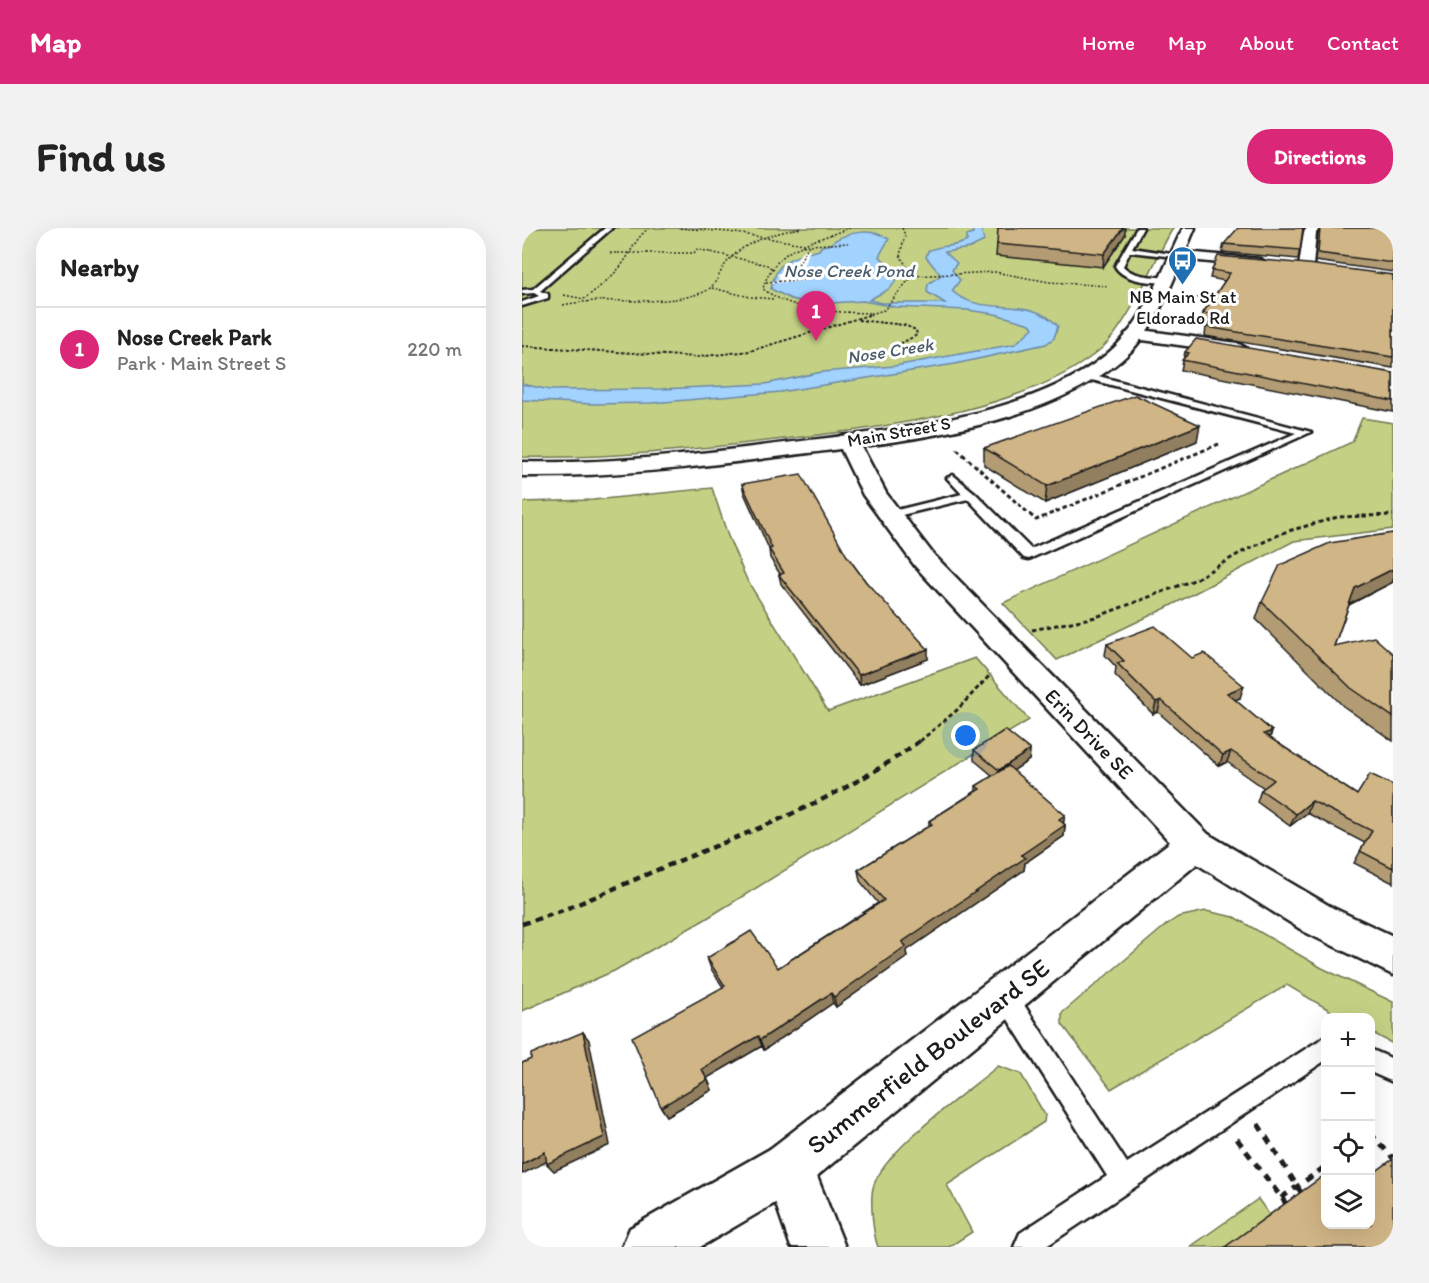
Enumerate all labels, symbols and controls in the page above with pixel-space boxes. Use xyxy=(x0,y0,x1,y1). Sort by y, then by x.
text: Map xyxy=(30,25,81,59)
text: Home xyxy=(1082,30,1135,55)
text: Map xyxy=(1168,30,1207,55)
text: About xyxy=(1240,30,1294,55)
text: Contact xyxy=(1327,30,1399,55)
button: Directions xyxy=(1247,129,1393,184)
text: Find us xyxy=(36,131,166,182)
bus stop icon: NB Main St at Eldorado Rd xyxy=(1167,244,1199,286)
text: Nearby xyxy=(60,251,139,283)
water label: Nose Creek Pond xyxy=(784,260,917,282)
place label: NB Main St at Eldorado Rd xyxy=(1130,286,1237,329)
pin: 1 xyxy=(796,291,836,341)
text: Nose Creek Park xyxy=(117,324,272,351)
water label: Nose Creek xyxy=(845,333,936,369)
text: 1 xyxy=(75,337,84,361)
text: 220 m xyxy=(407,337,462,361)
text: Park · Main Street S xyxy=(117,351,286,375)
street label: Main Street S xyxy=(846,412,952,452)
street label: Erin Drive SE xyxy=(1040,683,1139,784)
your location xyxy=(951,721,980,750)
street label: Summerfield Boulevard SE xyxy=(800,951,1056,1161)
map controls xyxy=(1321,1013,1375,1229)
button: + xyxy=(1321,1013,1375,1067)
button: − xyxy=(1321,1067,1375,1121)
button: locate xyxy=(1321,1121,1375,1175)
button: layers xyxy=(1321,1175,1375,1229)

